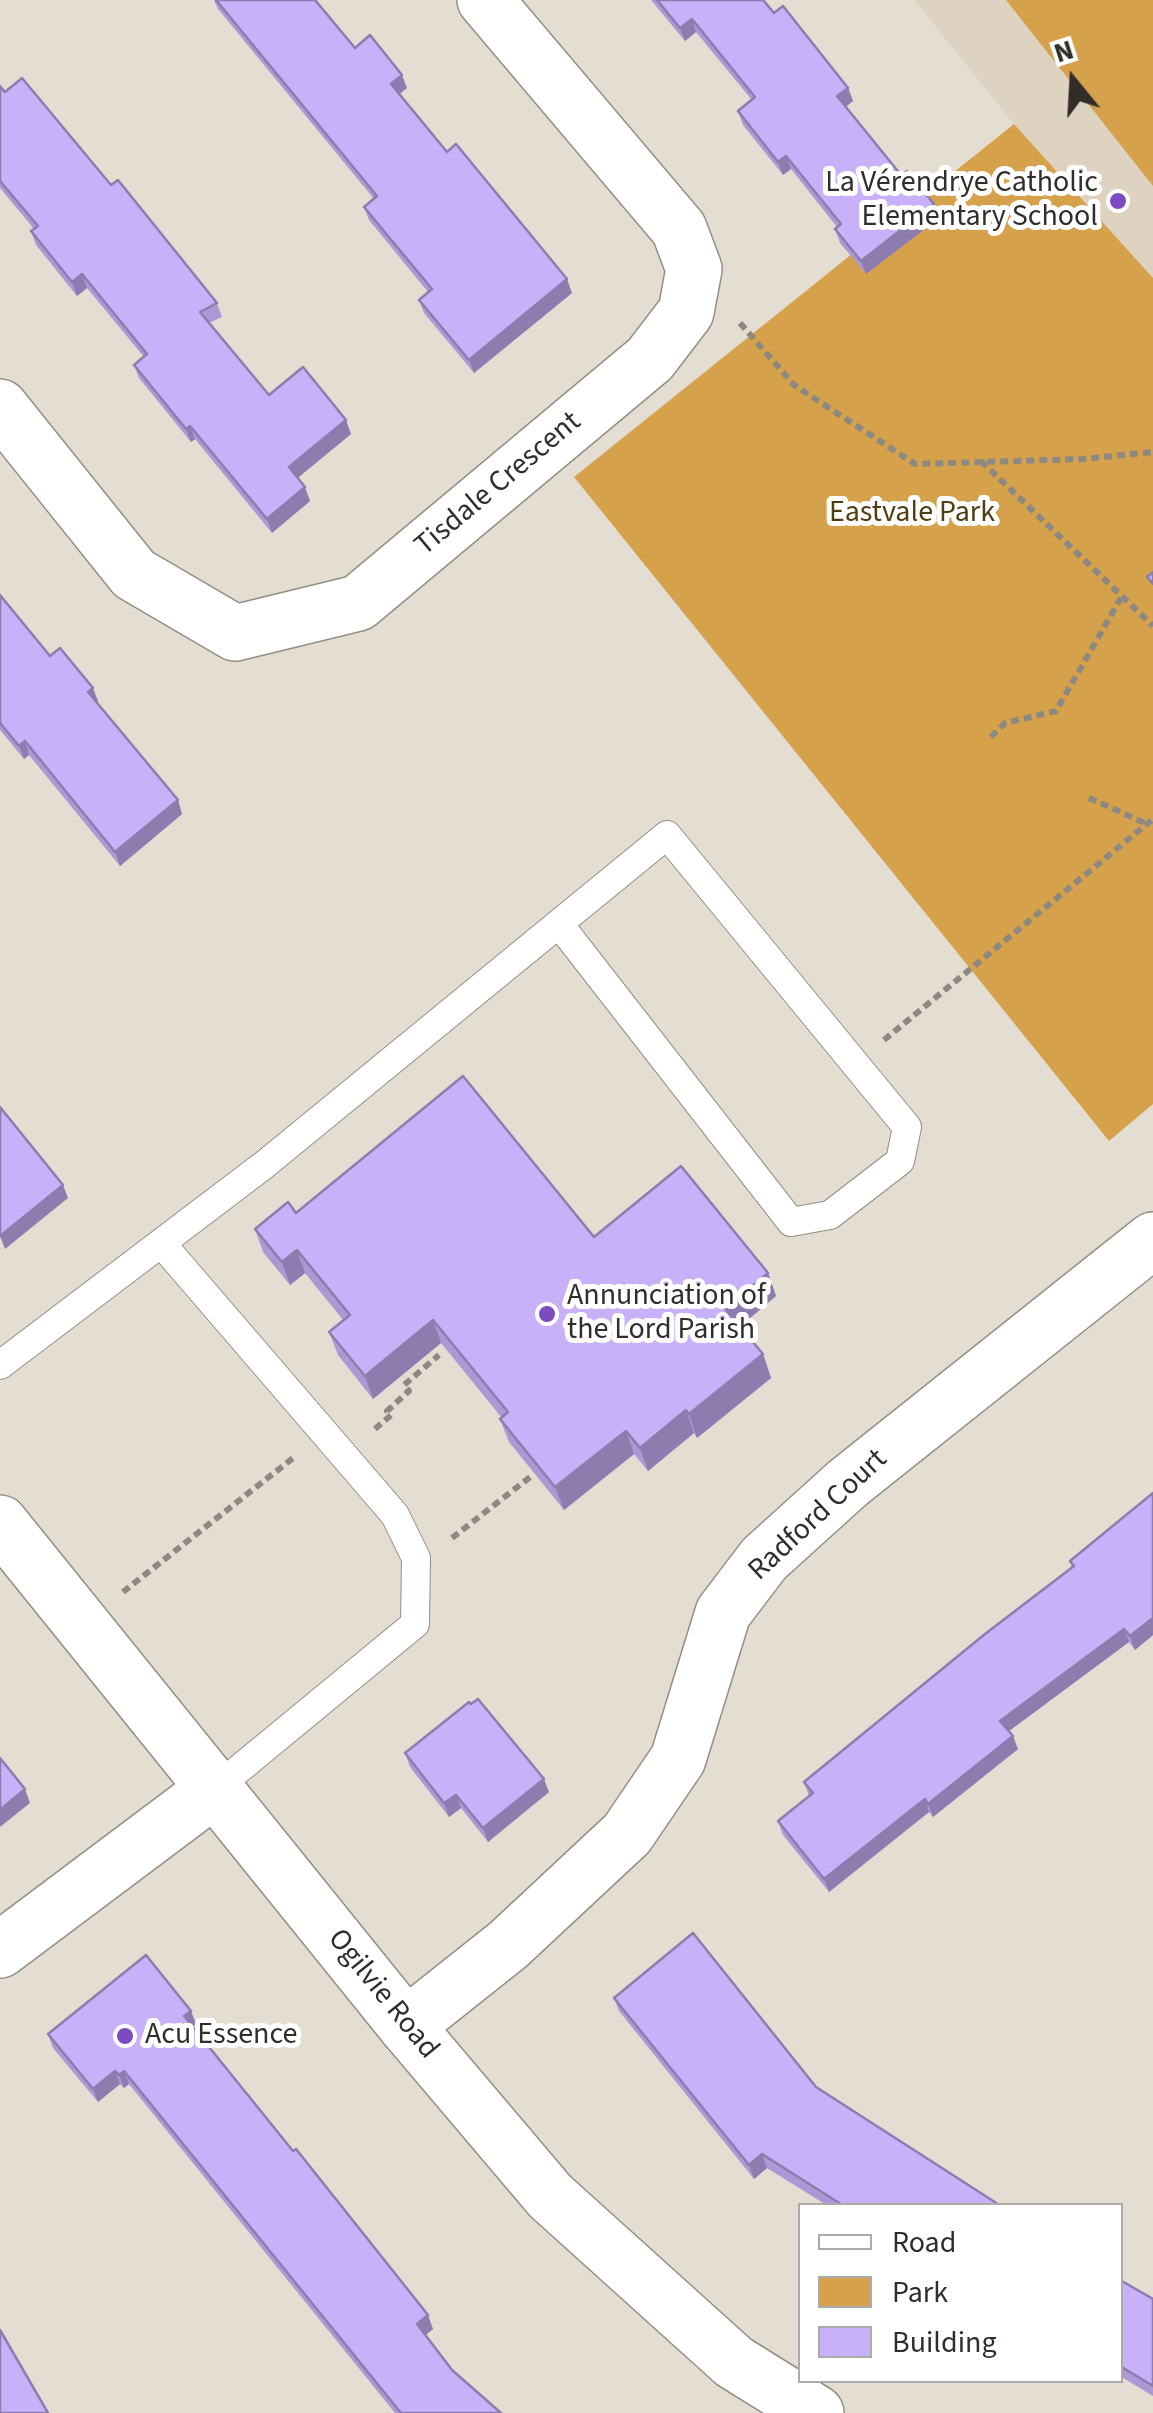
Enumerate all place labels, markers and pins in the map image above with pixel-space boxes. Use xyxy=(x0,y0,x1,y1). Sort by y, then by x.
place label: La Vérendrye Catholic Elementary School xyxy=(825,166,1098,236)
marker: La Vérendrye Catholic Elementary School xyxy=(1107,190,1129,212)
place label: Annunciation of the Lord Parish xyxy=(567,1279,766,1350)
marker: Annunciation of the Lord Parish xyxy=(536,1303,558,1325)
place label: Acu Essence xyxy=(145,2018,297,2054)
marker: Acu Essence xyxy=(114,2025,136,2047)

